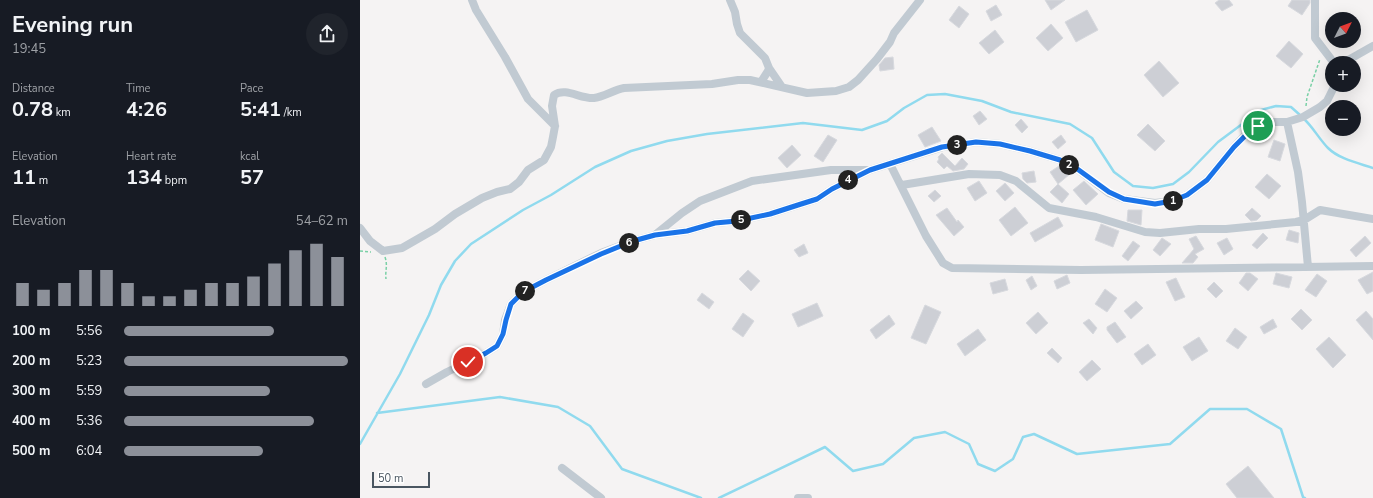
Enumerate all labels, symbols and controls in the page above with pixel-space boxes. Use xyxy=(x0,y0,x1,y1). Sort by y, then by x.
text: Evening run xyxy=(12,10,133,40)
north arrow xyxy=(1325,12,1361,48)
map controls xyxy=(1325,12,1361,136)
button: share xyxy=(306,13,348,55)
text: 19:45 xyxy=(12,40,46,58)
button: + xyxy=(1325,56,1361,92)
text: Distance xyxy=(12,81,55,96)
text: Time xyxy=(126,81,150,96)
text: Pace xyxy=(240,81,263,96)
text: 0.78 xyxy=(12,96,53,123)
text: 4:26 xyxy=(126,96,167,123)
text: 5:41 xyxy=(240,96,281,123)
button: − xyxy=(1325,100,1361,136)
text: km xyxy=(53,105,71,120)
text: /km xyxy=(281,105,302,120)
pin xyxy=(1241,109,1275,143)
icon: arrive xyxy=(1247,115,1269,137)
pin: 3 xyxy=(947,135,967,155)
text: 3 xyxy=(954,137,960,152)
text: Elevation xyxy=(12,149,58,164)
text: Heart rate xyxy=(126,149,176,164)
text: kcal xyxy=(240,149,260,164)
pin: 2 xyxy=(1059,155,1079,175)
text: 2 xyxy=(1066,157,1072,172)
text: 11 xyxy=(12,164,36,191)
text: 134 xyxy=(126,164,162,191)
text: 57 xyxy=(240,164,264,191)
pin: 4 xyxy=(838,170,858,190)
text: 4 xyxy=(845,172,851,187)
text: m xyxy=(36,173,48,188)
text: bpm xyxy=(162,173,187,188)
pin: 1 xyxy=(1163,191,1183,211)
text: 1 xyxy=(1170,193,1176,208)
pin: 5 xyxy=(731,210,751,230)
text: Elevation xyxy=(12,212,66,230)
text: 54–62 m xyxy=(296,212,348,230)
text: 5 xyxy=(738,212,744,227)
pin: 6 xyxy=(619,233,639,253)
text: 6 xyxy=(626,235,632,250)
pin: 7 xyxy=(515,281,535,301)
text: 7 xyxy=(522,283,528,298)
text: 100 m xyxy=(12,322,50,340)
text: 5:56 xyxy=(76,322,102,340)
pin xyxy=(451,345,485,379)
icon: check xyxy=(457,351,479,373)
text: 200 m xyxy=(12,352,50,370)
text: 5:23 xyxy=(76,352,102,370)
text: 300 m xyxy=(12,382,50,400)
text: 5:59 xyxy=(76,382,102,400)
text: 400 m xyxy=(12,412,50,430)
text: 5:36 xyxy=(76,412,102,430)
text: 500 m xyxy=(12,442,50,460)
text: 6:04 xyxy=(76,442,102,460)
scale bar xyxy=(372,470,430,489)
text: 50 m xyxy=(378,471,403,486)

